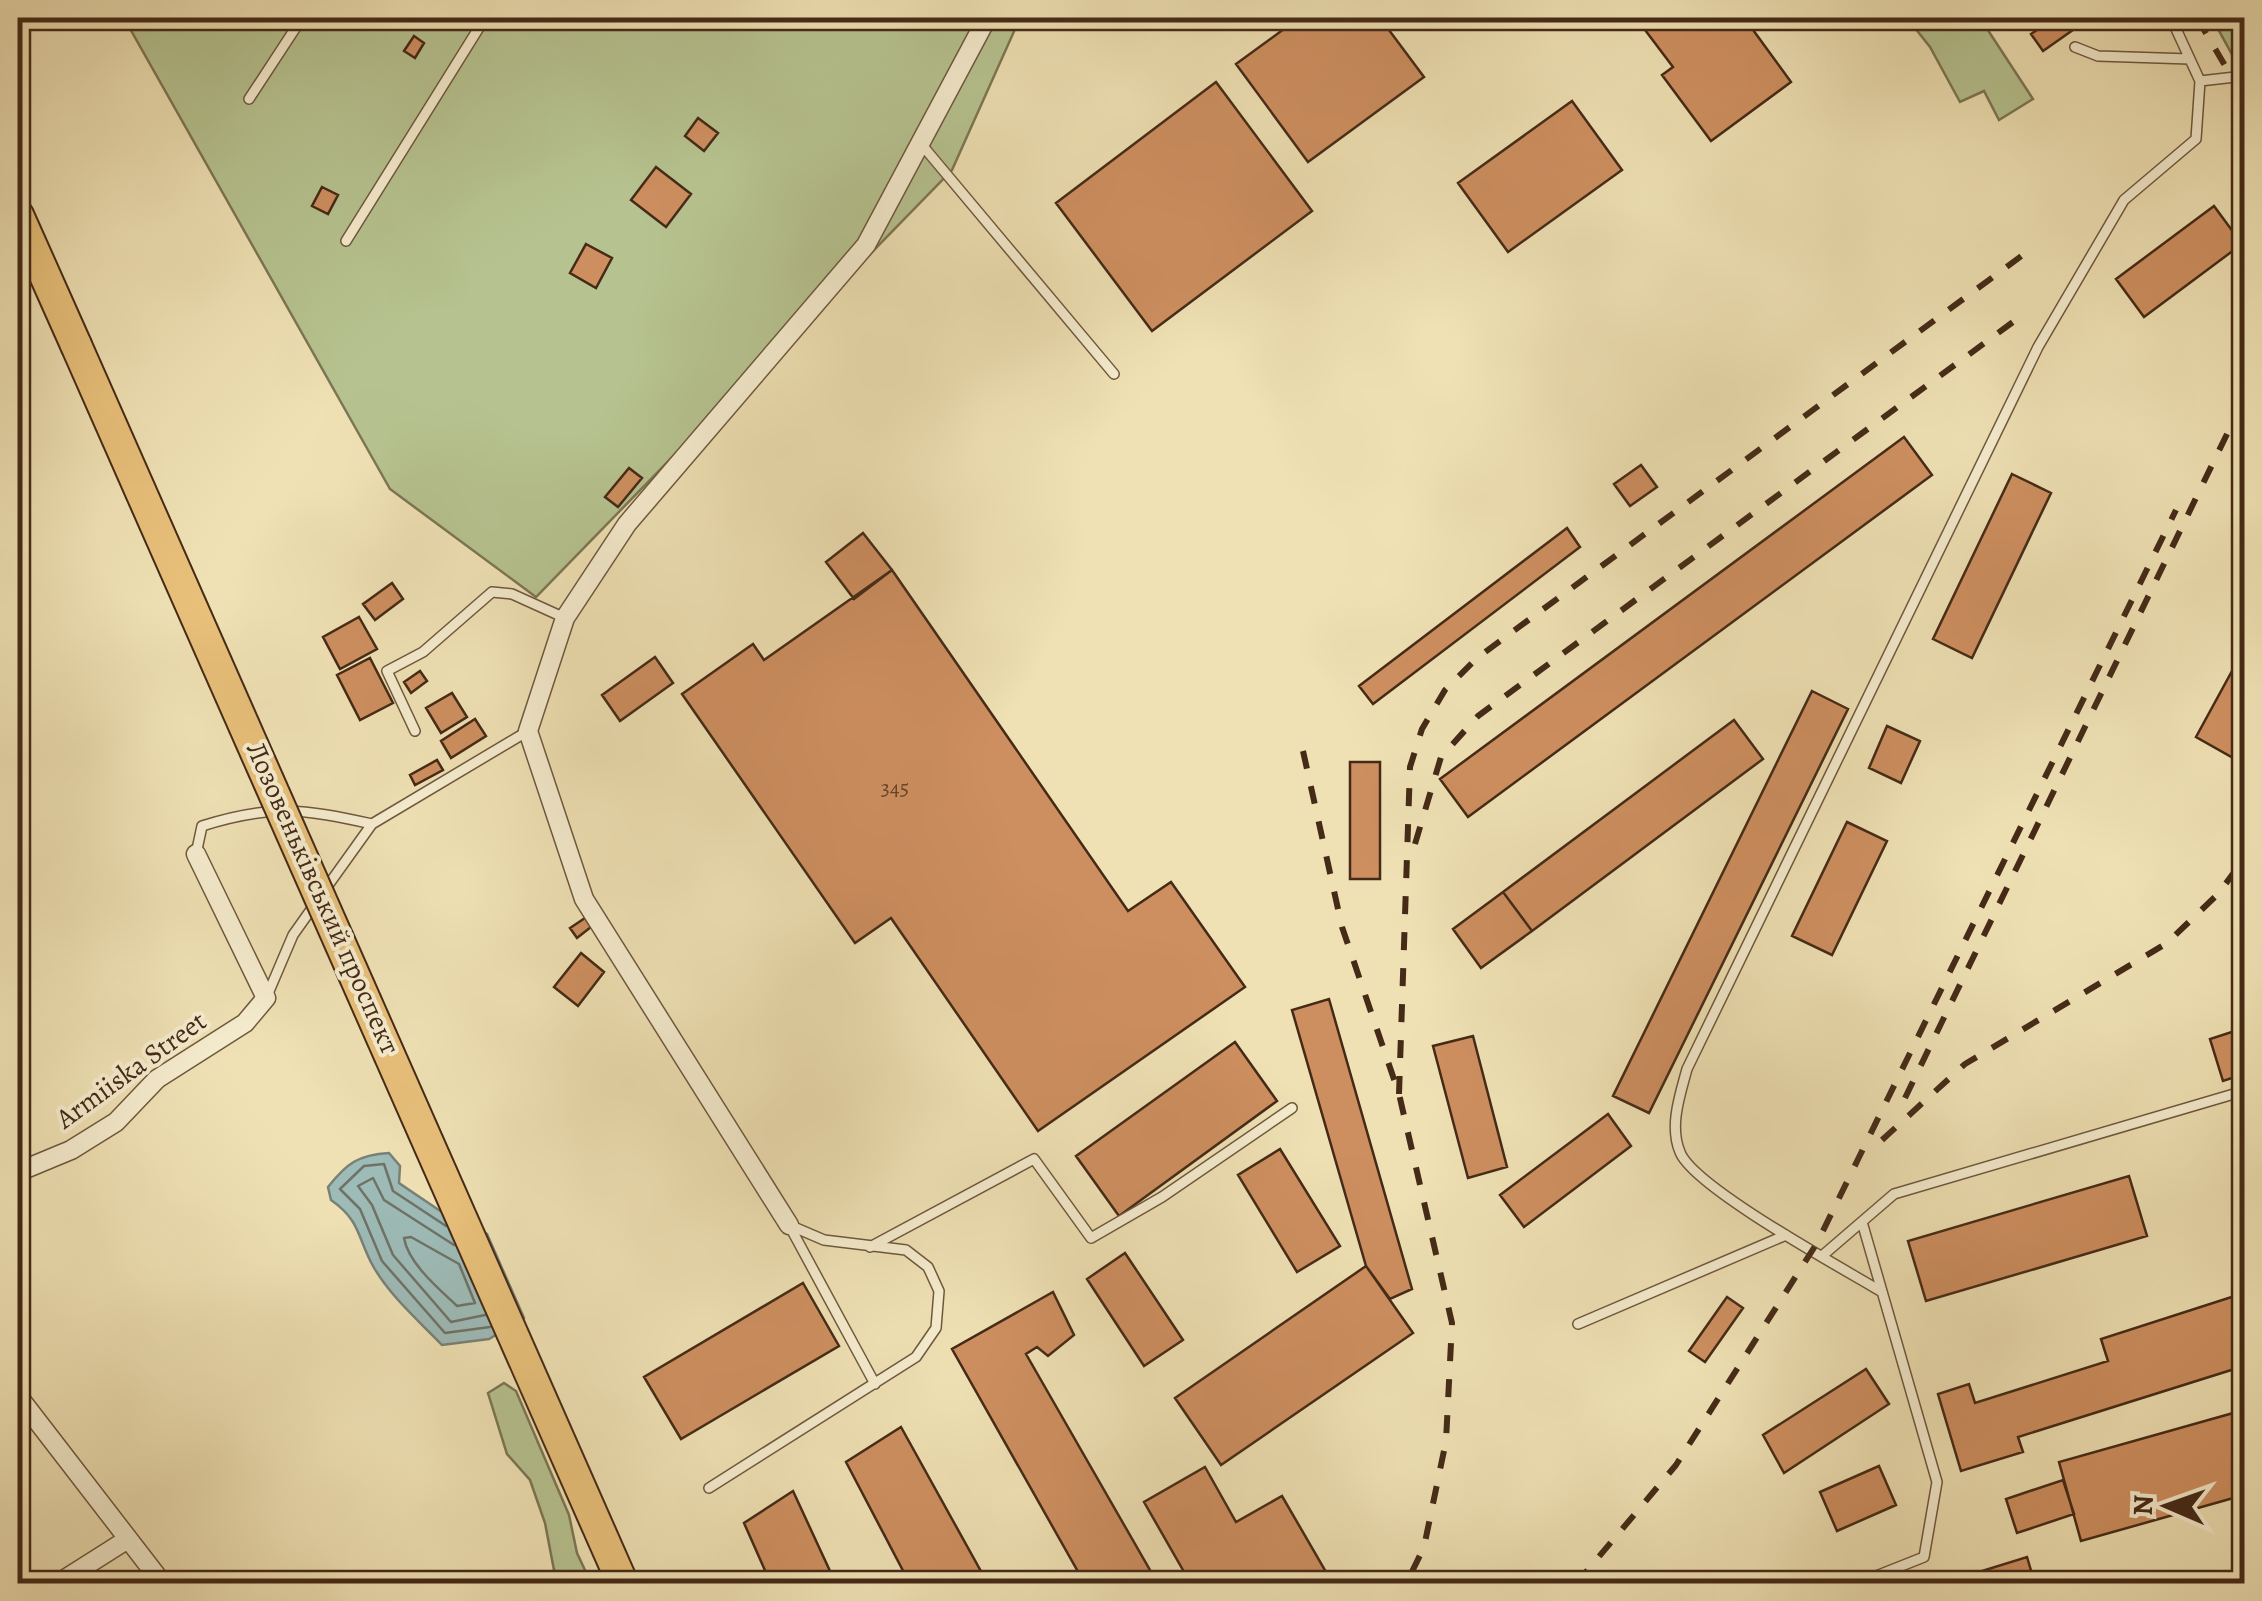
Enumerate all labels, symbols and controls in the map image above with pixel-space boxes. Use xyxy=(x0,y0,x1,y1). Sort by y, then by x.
street label: Лозовеньківський проспект xyxy=(237,736,409,1060)
house number: 345 xyxy=(881,773,909,803)
street label: Armiiska Street xyxy=(47,1002,214,1138)
north arrow xyxy=(2117,1456,2217,1556)
text: N xyxy=(2124,1494,2162,1516)

